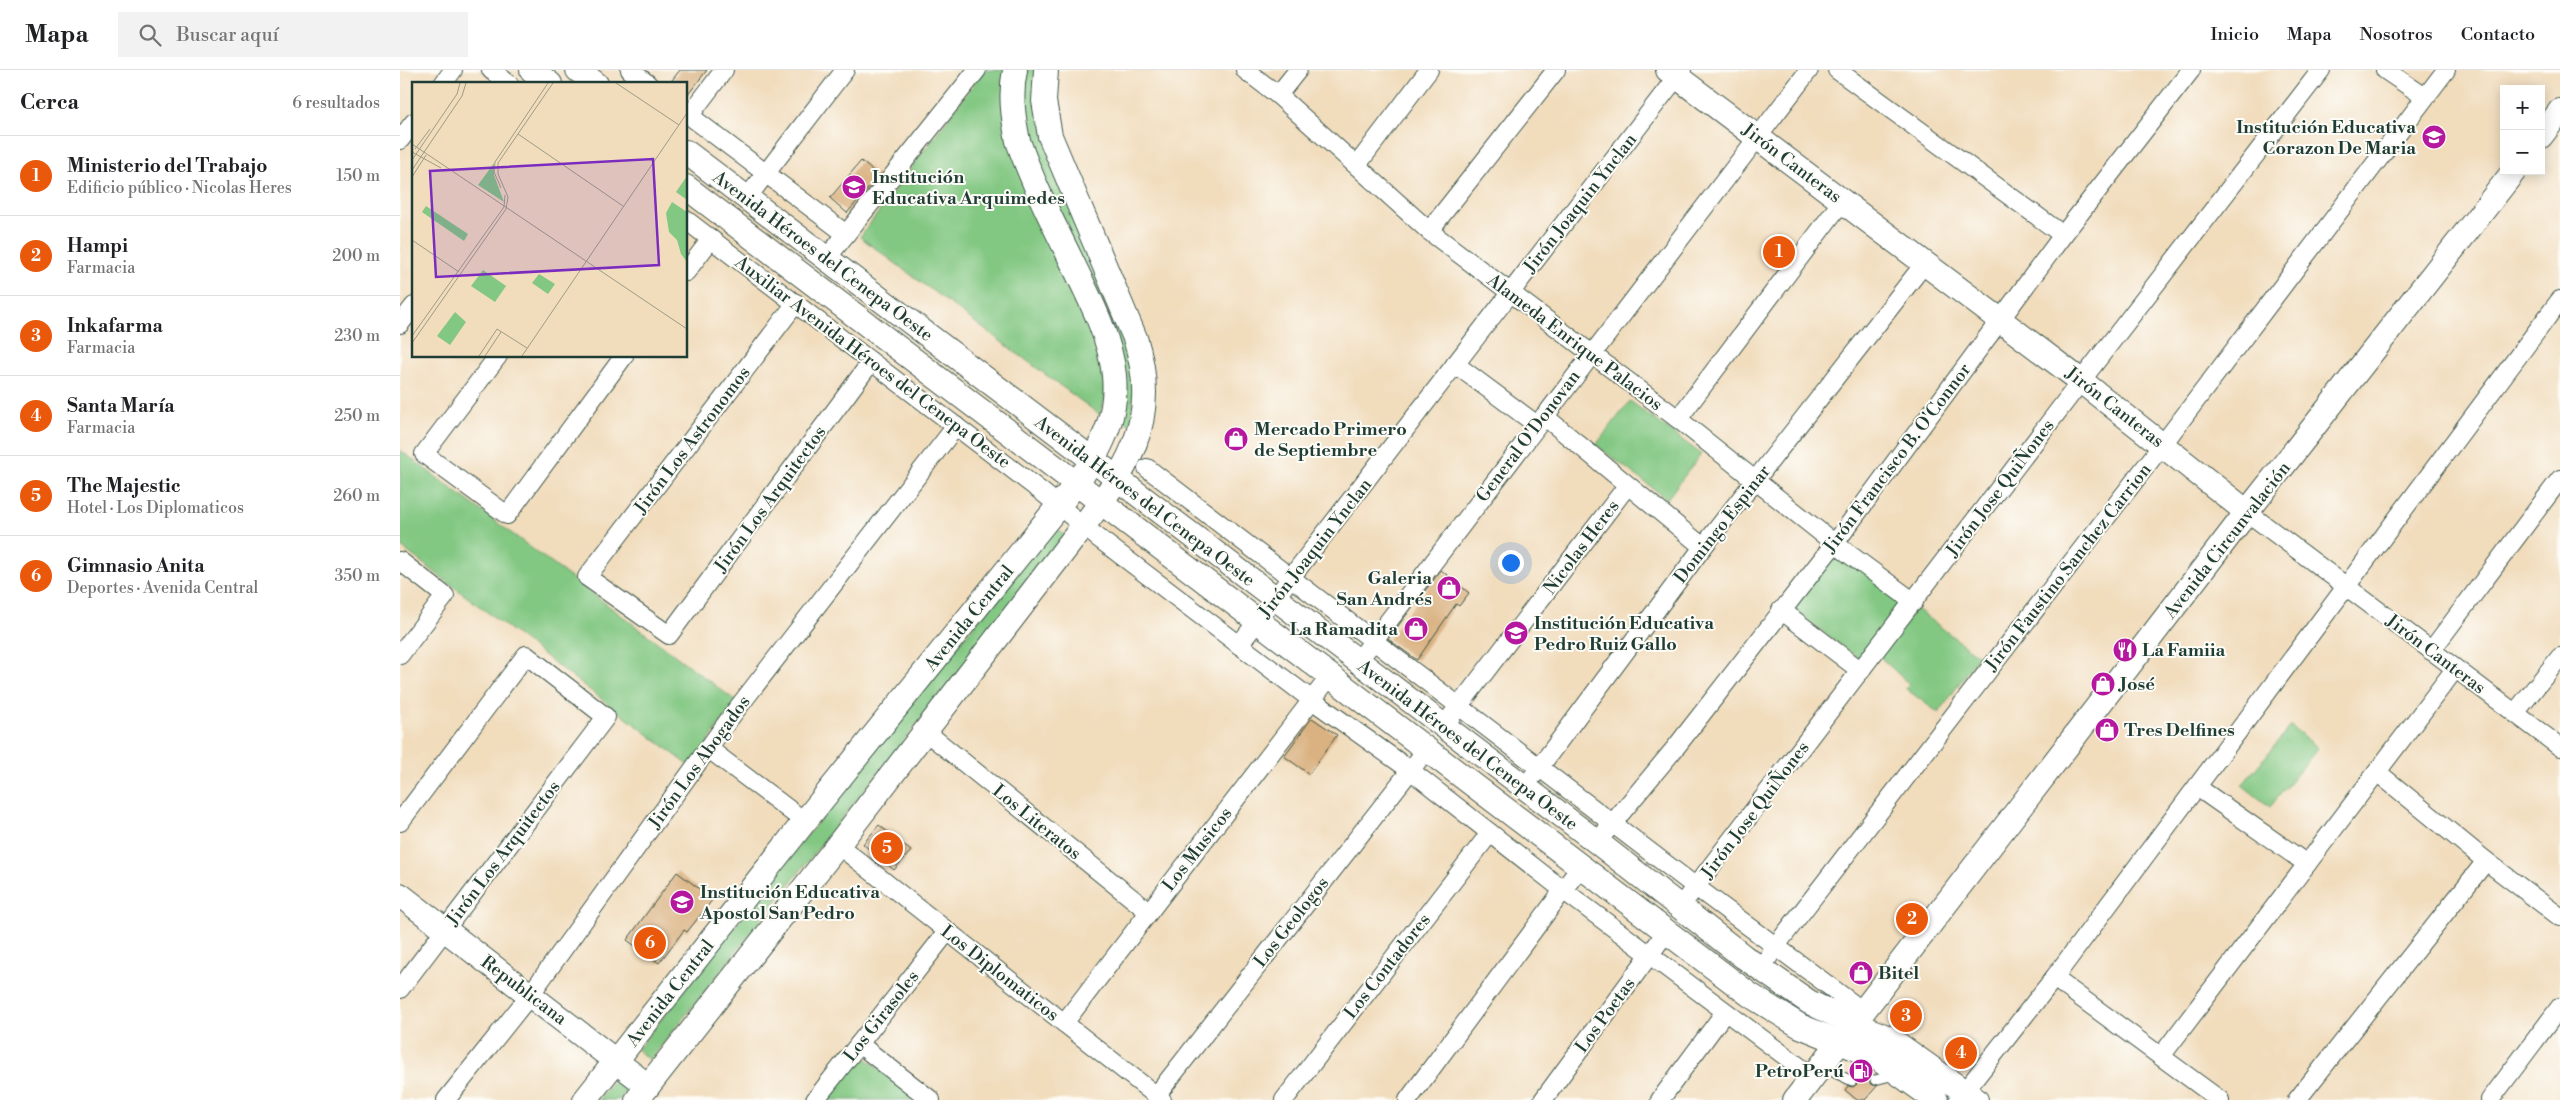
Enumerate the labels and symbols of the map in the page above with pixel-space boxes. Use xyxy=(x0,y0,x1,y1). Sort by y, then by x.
inset map xyxy=(412,82,688,358)
place label: Institución Educativa Corazon De Maria xyxy=(2236,116,2416,160)
street label: Jirón Canteras xyxy=(1737,118,1846,208)
school or university icon: Institución Educativa Corazon De Maria xyxy=(2421,124,2447,150)
street label: Jirón Joaquin Ynclan xyxy=(1518,129,1642,279)
street label: Avenida Héroes del Cenepa Oeste xyxy=(707,165,938,347)
place label: Institución Educativa Arquimedes xyxy=(872,166,1065,210)
school or university icon: Institución Educativa Arquimedes xyxy=(841,174,867,200)
pin: 1 xyxy=(1763,233,1795,271)
street label: Auxiliar Avenida Héroes del Cenepa Oeste xyxy=(729,250,1015,474)
street label: Alameda Enrique Palacios xyxy=(1482,268,1667,416)
street label: Jirón Francisco B. O'Connor xyxy=(1818,359,1976,559)
street label: Jirón Canteras xyxy=(2060,361,2169,453)
street label: Jirón Los Astronomos xyxy=(629,362,756,519)
street label: General O'Donovan xyxy=(1471,365,1586,507)
street label: Avenida Héroes del Cenepa Oeste xyxy=(1029,410,1260,592)
street label: Jirón Jose QuiÑones xyxy=(1940,414,2060,562)
place label: Mercado Primero de Septiembre xyxy=(1254,418,1407,462)
street label: Jirón Los Arquitectos xyxy=(709,421,831,578)
shop icon: Mercado Primero de Septiembre xyxy=(1223,426,1249,452)
street label: Avenida Circunvalación xyxy=(2158,457,2296,624)
street label: Jirón Faustino Sanchez Carrion xyxy=(1980,459,2157,676)
street label: Domingo Espinar xyxy=(1669,460,1776,588)
street label: Jirón Joaquin Ynclan xyxy=(1253,474,1377,624)
street label: Nicolas Heres xyxy=(1538,495,1625,599)
your location xyxy=(1498,550,1524,576)
street label: Avenida Central xyxy=(919,560,1020,677)
place label: Galeria San Andrés xyxy=(1336,567,1432,611)
shop icon: Galeria San Andrés xyxy=(1436,575,1462,601)
street label: Jirón Canteras xyxy=(2381,609,2490,699)
place label: Institución Educativa Pedro Ruiz Gallo xyxy=(1534,612,1714,656)
shop icon: La Ramadita xyxy=(1403,616,1429,642)
place label: La Ramadita xyxy=(1290,618,1398,641)
school or university icon: Institución Educativa Pedro Ruiz Gallo xyxy=(1503,620,1529,646)
restaurant icon: La Famiia xyxy=(2112,637,2138,663)
place label: La Famiia xyxy=(2142,639,2226,662)
street label: Avenida Héroes del Cenepa Oeste xyxy=(1352,654,1583,836)
shop icon: José xyxy=(2090,671,2116,697)
place label: José xyxy=(2117,673,2155,696)
street label: Jirón Los Abogados xyxy=(643,691,756,834)
shop icon: Tres Delfines xyxy=(2094,717,2120,743)
place label: Tres Delfines xyxy=(2124,719,2235,742)
street label: Jirón Jose QuiÑones xyxy=(1695,736,1815,884)
street label: Jirón Los Arquitectos xyxy=(441,776,565,931)
street label: Los Literatos xyxy=(988,780,1086,865)
street label: Los Musicos xyxy=(1157,802,1238,896)
pin: 5 xyxy=(871,829,903,867)
street label: Los Geologos xyxy=(1249,872,1334,972)
place label: Institución Educativa Apostol San Pedro xyxy=(699,881,880,925)
school or university icon: Institución Educativa Apostol San Pedro xyxy=(669,889,695,915)
pin: 2 xyxy=(1896,900,1928,938)
street label: Los Contadores xyxy=(1339,909,1436,1024)
street label: Los Diplomaticos xyxy=(936,920,1063,1027)
pin: 6 xyxy=(634,924,666,962)
street label: Avenida Central xyxy=(621,935,720,1052)
street label: Republicana xyxy=(476,951,572,1031)
shop icon: Bitel xyxy=(1848,960,1874,986)
place label: Bitel xyxy=(1878,962,1919,985)
street label: Los Girasoles xyxy=(838,966,924,1067)
street label: Los Poetas xyxy=(1570,973,1641,1057)
pin: 3 xyxy=(1890,997,1922,1035)
pin: 4 xyxy=(1945,1034,1977,1072)
fuel station icon: PetroPerú xyxy=(1848,1058,1874,1084)
place label: PetroPerú xyxy=(1755,1060,1844,1083)

